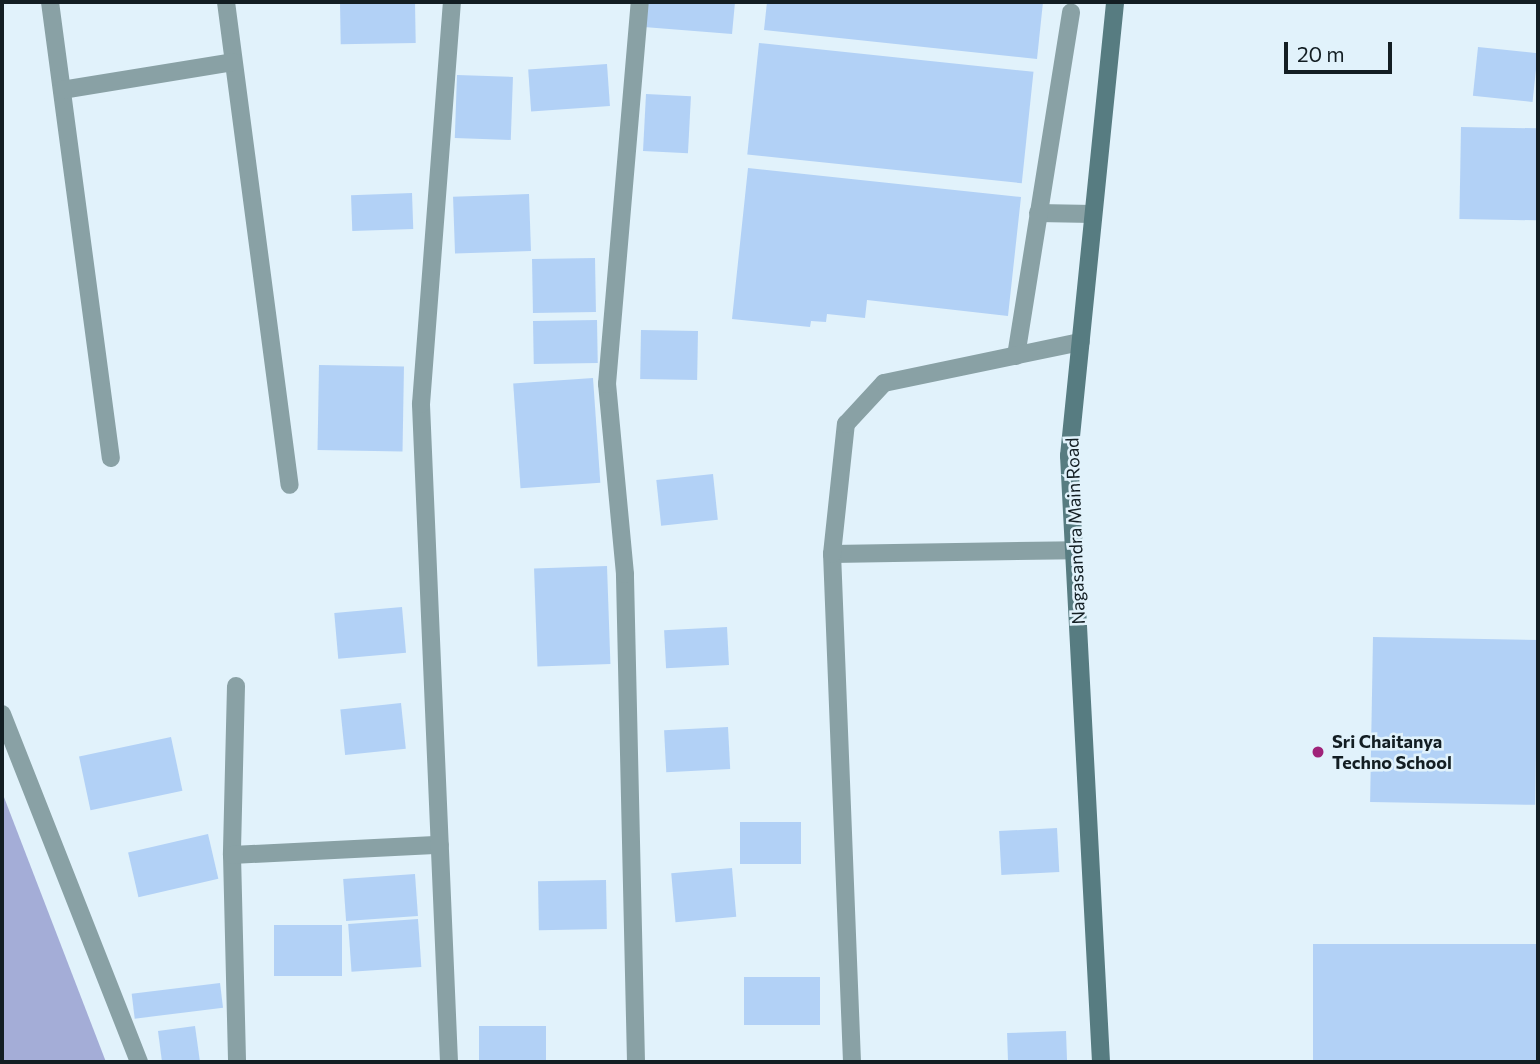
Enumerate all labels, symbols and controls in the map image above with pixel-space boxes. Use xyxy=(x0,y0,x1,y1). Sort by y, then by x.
scale bar xyxy=(1288,28,1396,72)
text: 20 m xyxy=(1297,41,1345,66)
street label: Nagasandra Main Road xyxy=(1061,437,1089,625)
place label: Sri Chaitanya Techno School xyxy=(1332,731,1452,774)
marker: Sri Chaitanya Techno School xyxy=(1310,744,1326,760)

